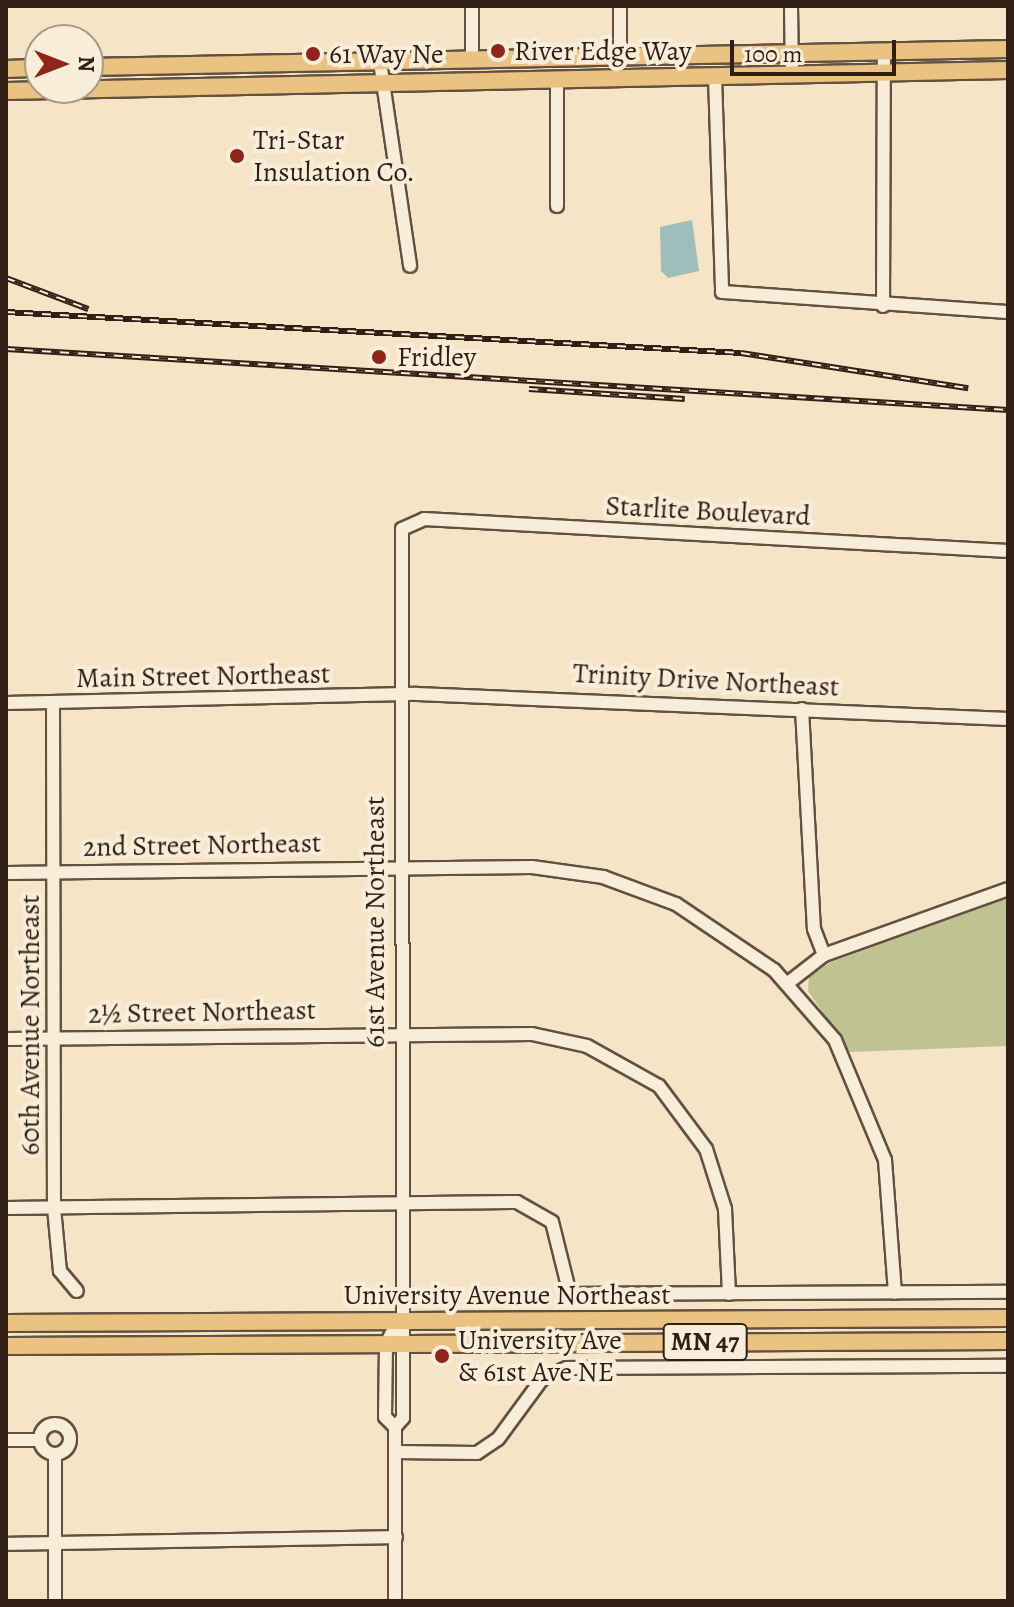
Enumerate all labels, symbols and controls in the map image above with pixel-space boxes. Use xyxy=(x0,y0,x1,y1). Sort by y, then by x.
north arrow xyxy=(24,24,104,104)
scale bar xyxy=(734,24,900,74)
place label: River Edge Way xyxy=(514,34,691,68)
place label: 61 Way Ne xyxy=(329,37,444,71)
text: 100 m xyxy=(744,38,803,70)
marker: River Edge Way xyxy=(489,42,507,60)
marker: 61 Way Ne xyxy=(304,45,322,63)
text: N xyxy=(71,56,101,72)
place label: Tri-Star Insulation Co. xyxy=(253,123,415,189)
marker: Tri-Star Insulation Co. xyxy=(228,147,246,165)
place label: Fridley xyxy=(397,340,476,374)
marker: Fridley xyxy=(368,346,390,368)
street label: Starlite Boulevard xyxy=(605,489,811,533)
street label: Trinity Drive Northeast xyxy=(572,656,840,704)
street label: Main Street Northeast xyxy=(76,657,330,695)
street label: 61st Avenue Northeast xyxy=(358,796,392,1048)
street label: 2nd Street Northeast xyxy=(83,826,321,864)
street label: 60th Avenue Northeast xyxy=(13,894,47,1156)
street label: 2½ Street Northeast xyxy=(88,993,316,1031)
street label: University Avenue Northeast xyxy=(344,1278,670,1312)
road number: MN 47 xyxy=(661,1320,749,1364)
place label: University Ave & 61st Ave NE xyxy=(458,1323,622,1389)
marker: University Ave & 61st Ave NE xyxy=(433,1347,451,1365)

